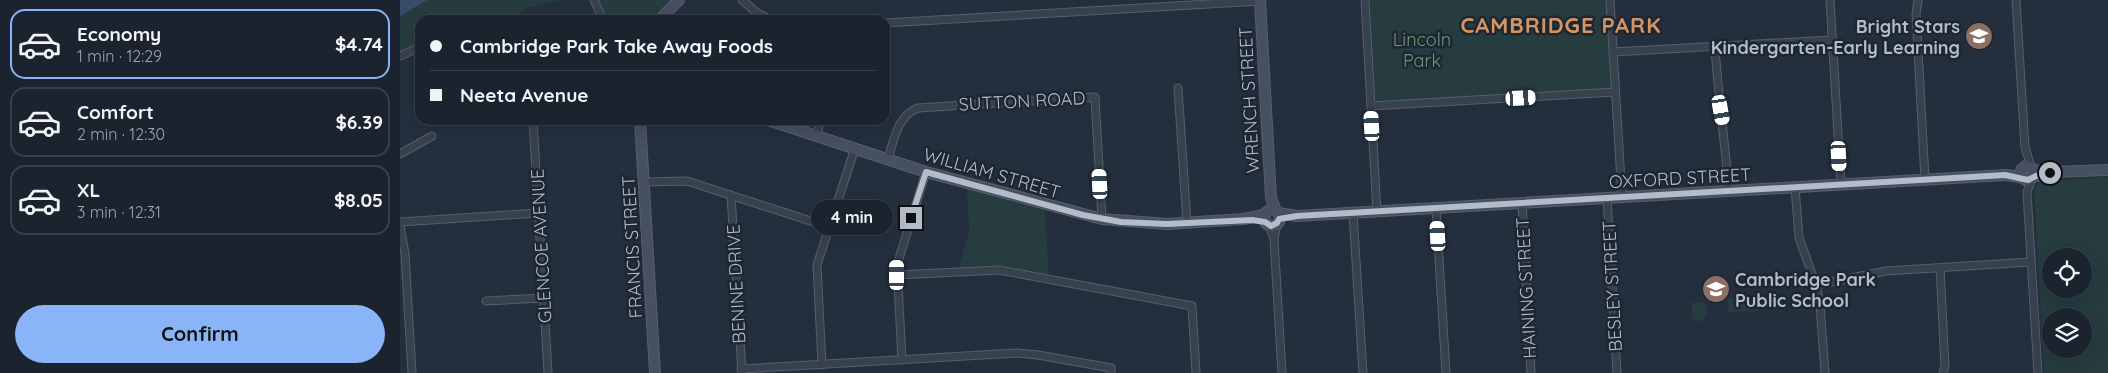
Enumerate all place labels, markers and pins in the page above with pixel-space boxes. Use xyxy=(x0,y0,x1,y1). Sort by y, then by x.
place label: Bright Stars Kindergarten-Early Learning xyxy=(1711,15,1960,59)
school or university icon: Bright Stars Kindergarten-Early Learning xyxy=(1964,21,1994,51)
place label: Cambridge Park Public School xyxy=(1735,268,1876,312)
school or university icon: Cambridge Park Public School xyxy=(1701,274,1731,304)

